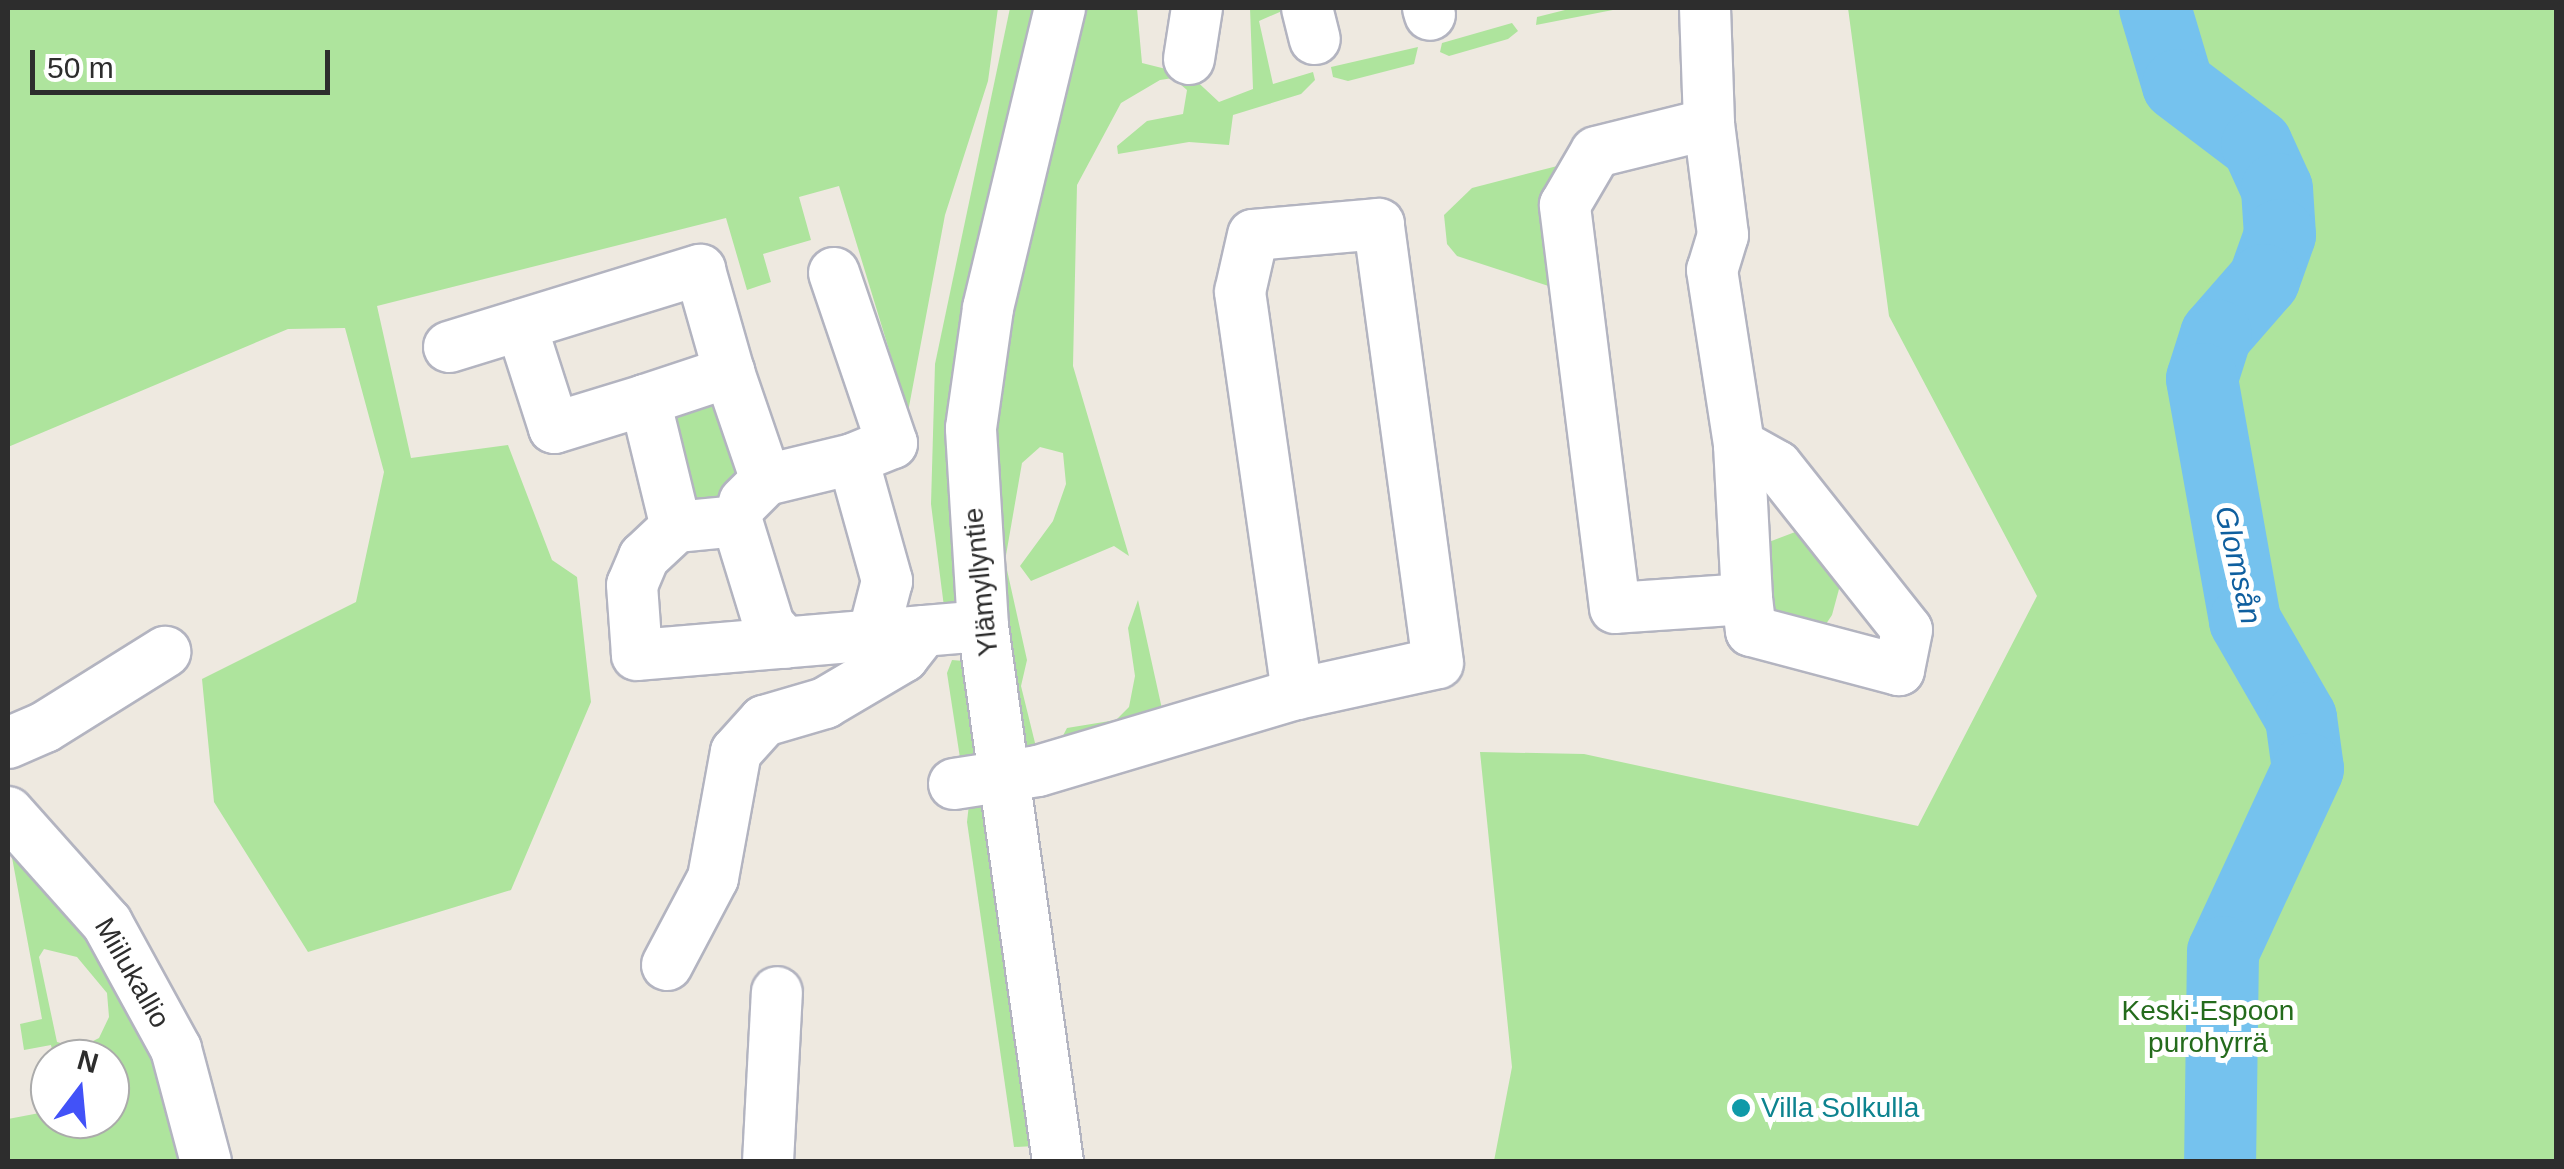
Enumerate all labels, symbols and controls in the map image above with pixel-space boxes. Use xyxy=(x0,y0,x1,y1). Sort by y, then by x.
scale bar xyxy=(35,30,335,92)
text: 50 m xyxy=(47,51,114,84)
water label: Glomsån xyxy=(2207,502,2269,628)
street label: Ylämyllyntie xyxy=(956,506,1006,658)
street label: Miilukallio xyxy=(87,912,177,1034)
park label: Keski-Espoon purohyrrä xyxy=(2122,994,2294,1060)
north arrow xyxy=(30,1039,130,1139)
text: N xyxy=(74,1044,102,1079)
place label: Villa Solkulla xyxy=(1761,1091,1919,1125)
marker: Villa Solkulla xyxy=(1730,1097,1752,1119)

